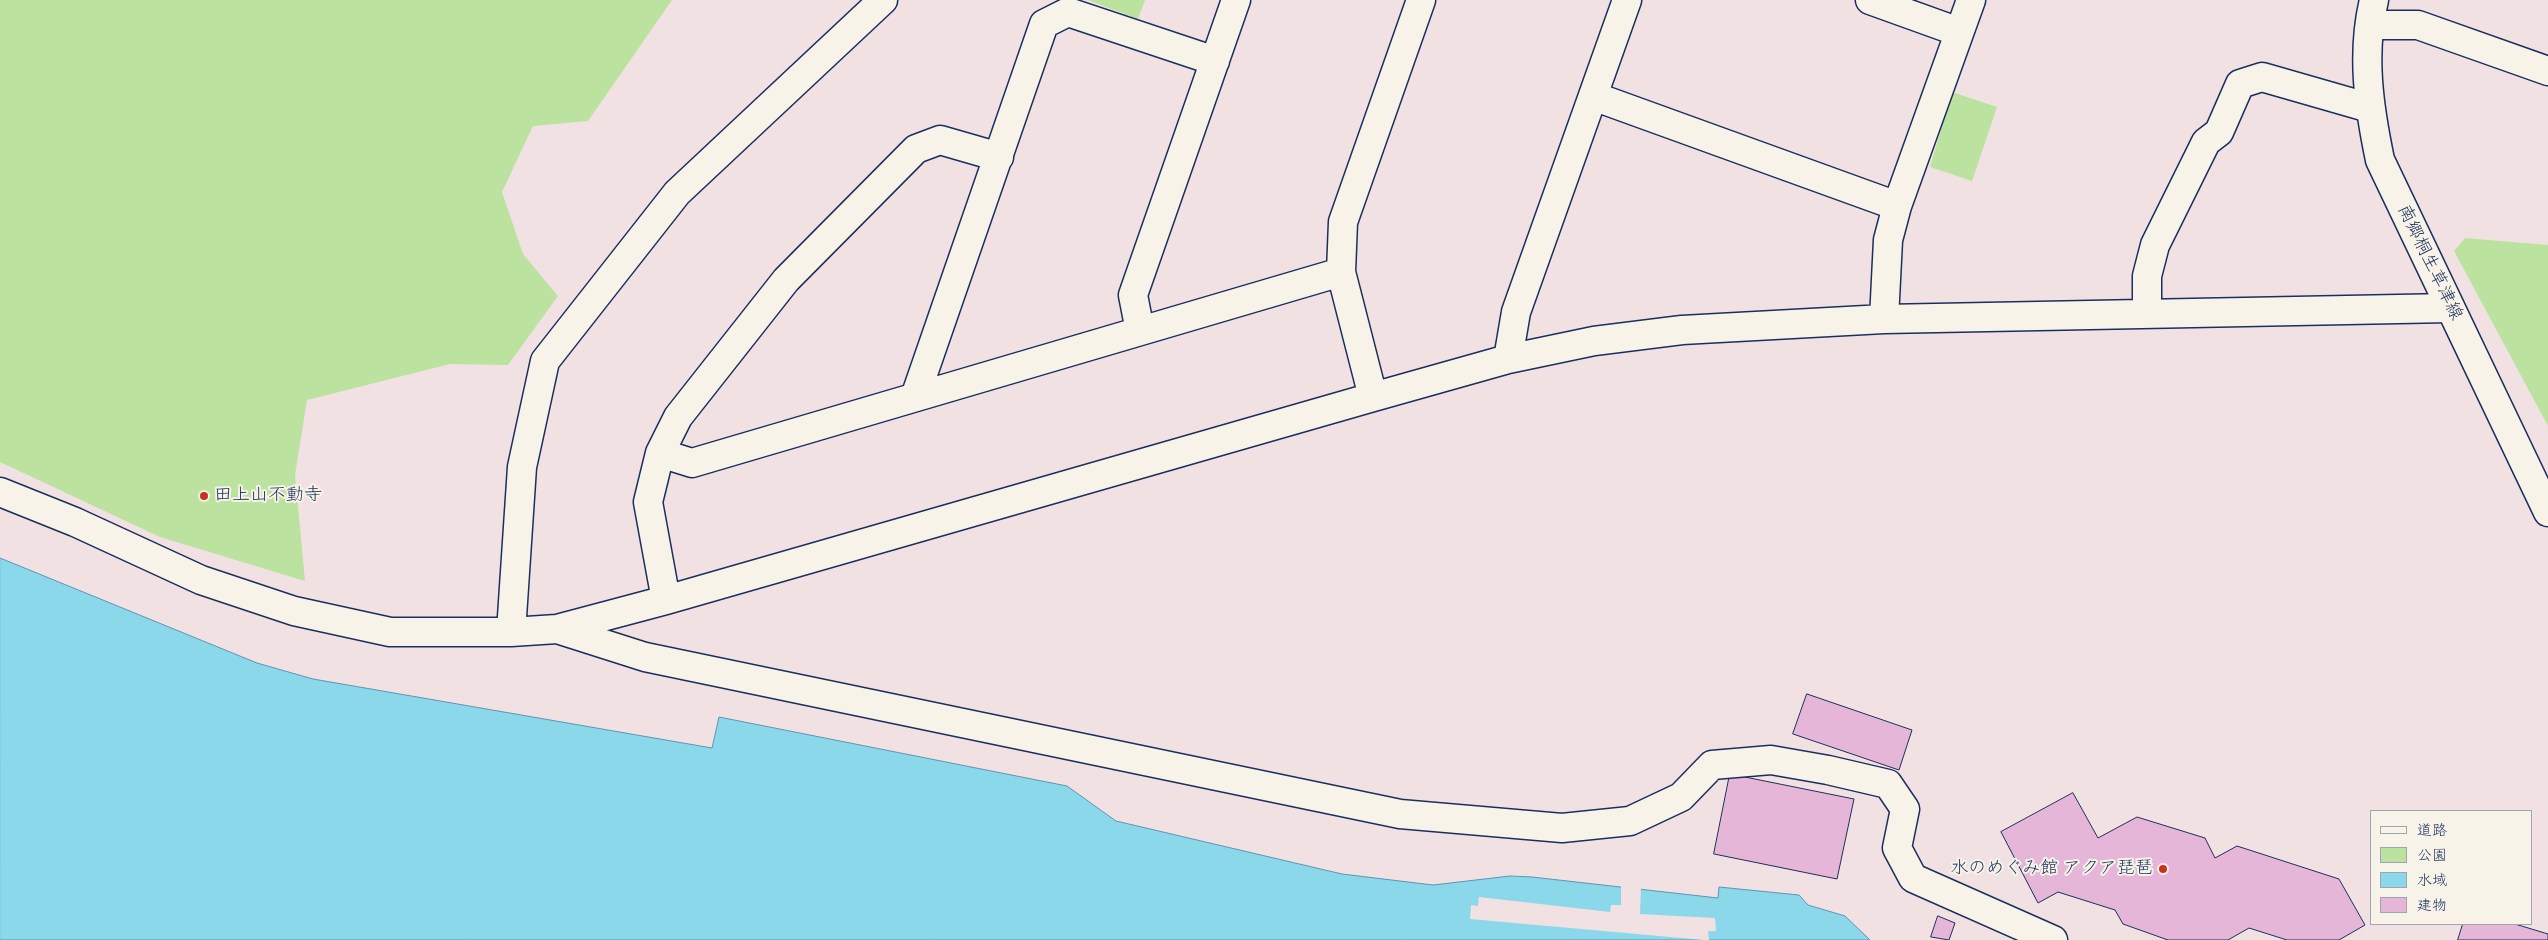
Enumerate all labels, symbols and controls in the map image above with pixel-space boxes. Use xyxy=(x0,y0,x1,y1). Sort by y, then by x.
street label: 南郷桐生草津線 xyxy=(2392,202,2466,324)
place label: 田上山不動寺 xyxy=(214,485,322,507)
marker: 田上山不動寺 xyxy=(198,490,210,502)
legend xyxy=(2370,810,2533,925)
text: 道路 xyxy=(2417,821,2447,841)
text: 公園 xyxy=(2417,846,2447,866)
place label: 水のめぐみ館 アクア琵琶 xyxy=(1950,858,2153,880)
marker: 水のめぐみ館 アクア琵琶 xyxy=(2157,863,2169,875)
text: 水域 xyxy=(2417,871,2447,891)
text: 建物 xyxy=(2417,896,2447,916)

